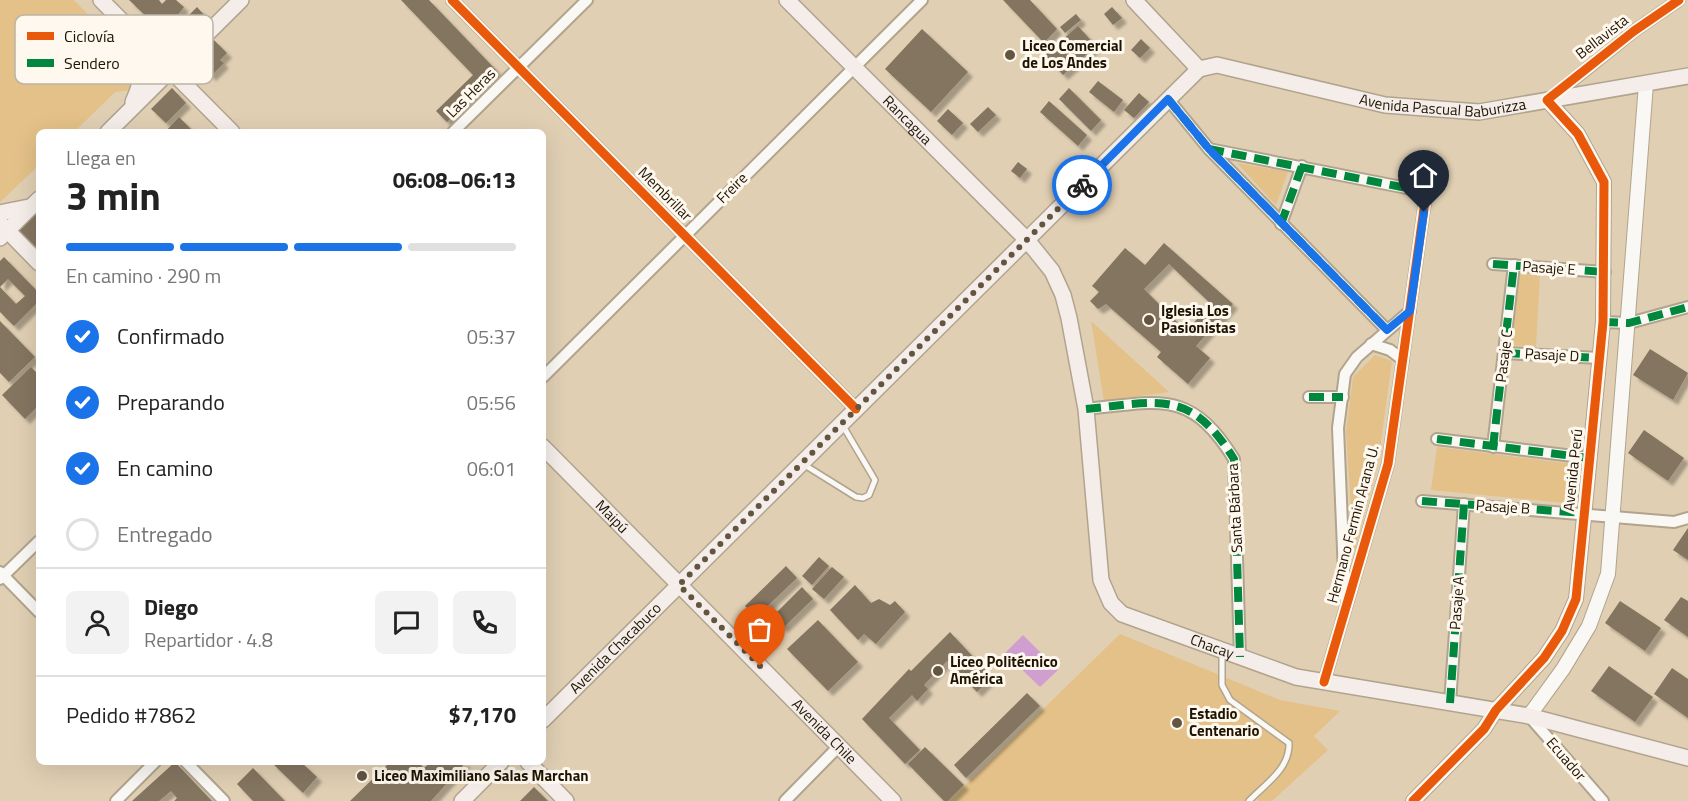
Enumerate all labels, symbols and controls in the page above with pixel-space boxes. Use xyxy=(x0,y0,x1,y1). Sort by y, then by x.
street label: Bellavista xyxy=(1570,8,1633,65)
legend xyxy=(15,15,213,84)
text: Ciclovía xyxy=(64,24,114,48)
place label: Liceo Comercial de Los Andes xyxy=(1022,34,1123,74)
marker: Liceo Comercial de Los Andes xyxy=(1003,48,1017,62)
text: Sendero xyxy=(64,51,120,75)
street label: Las Heras xyxy=(440,62,501,123)
street label: Avenida Pascual Baburizza xyxy=(1357,87,1528,123)
street label: Rancagua xyxy=(877,90,938,150)
text: Llega en xyxy=(66,142,136,173)
pin xyxy=(1398,150,1449,212)
courier xyxy=(1052,155,1112,215)
icon: home xyxy=(1407,159,1440,192)
street label: Membrillar xyxy=(633,161,698,226)
text: 06:08–06:13 xyxy=(393,163,516,197)
text: 3 min xyxy=(66,166,161,225)
street label: Freire xyxy=(711,167,753,209)
icon: bike xyxy=(1066,169,1099,202)
street label: Pasaje E xyxy=(1522,254,1576,281)
text: En camino · 290 m xyxy=(66,260,221,291)
place label: Iglesia Los Pasionistas xyxy=(1161,299,1236,339)
marker: Iglesia Los Pasionistas xyxy=(1142,313,1156,327)
text: Confirmado xyxy=(117,319,225,353)
icon: check xyxy=(66,320,99,353)
text: 05:37 xyxy=(467,321,516,352)
street label: Pasaje C xyxy=(1489,328,1518,384)
street label: Pasaje D xyxy=(1524,342,1580,367)
text: Preparando xyxy=(117,385,225,419)
icon: check xyxy=(66,386,99,419)
text: 05:56 xyxy=(467,387,516,418)
street label: Avenida Perú xyxy=(1557,427,1588,512)
street label: Hermano Fermin Arana U. xyxy=(1320,442,1385,606)
text: En camino xyxy=(117,451,213,485)
icon: check xyxy=(66,452,99,485)
text: 06:01 xyxy=(467,453,516,484)
street label: Santa Bárbara xyxy=(1221,462,1248,553)
street label: Pasaje B xyxy=(1475,493,1531,520)
street label: Maipú xyxy=(590,494,634,538)
text: Entregado xyxy=(117,517,213,551)
street label: Pasaje A xyxy=(1443,575,1470,631)
text: Diego xyxy=(144,590,198,624)
button: person xyxy=(66,591,129,654)
button: chat xyxy=(375,591,438,654)
button: phone xyxy=(453,591,516,654)
street label: Avenida Chacabuco xyxy=(564,597,666,699)
pin xyxy=(734,604,785,666)
icon: bag xyxy=(743,613,776,646)
text: Repartidor · 4.8 xyxy=(144,624,273,655)
street label: Chacay xyxy=(1187,628,1237,665)
place label: Liceo Politécnico América xyxy=(950,650,1058,690)
marker: Liceo Politécnico América xyxy=(931,664,945,678)
street label: Avenida Chile xyxy=(787,693,862,769)
text: Pedido #7862 xyxy=(66,698,196,732)
text: $7,170 xyxy=(449,698,516,732)
place label: Estadio Centenario xyxy=(1189,702,1259,742)
marker: Estadio Centenario xyxy=(1170,716,1184,730)
street label: Ecuador xyxy=(1541,732,1592,786)
place label: Liceo Maximiliano Salas Marchan xyxy=(374,764,589,787)
marker: Liceo Maximiliano Salas Marchan xyxy=(355,769,369,783)

